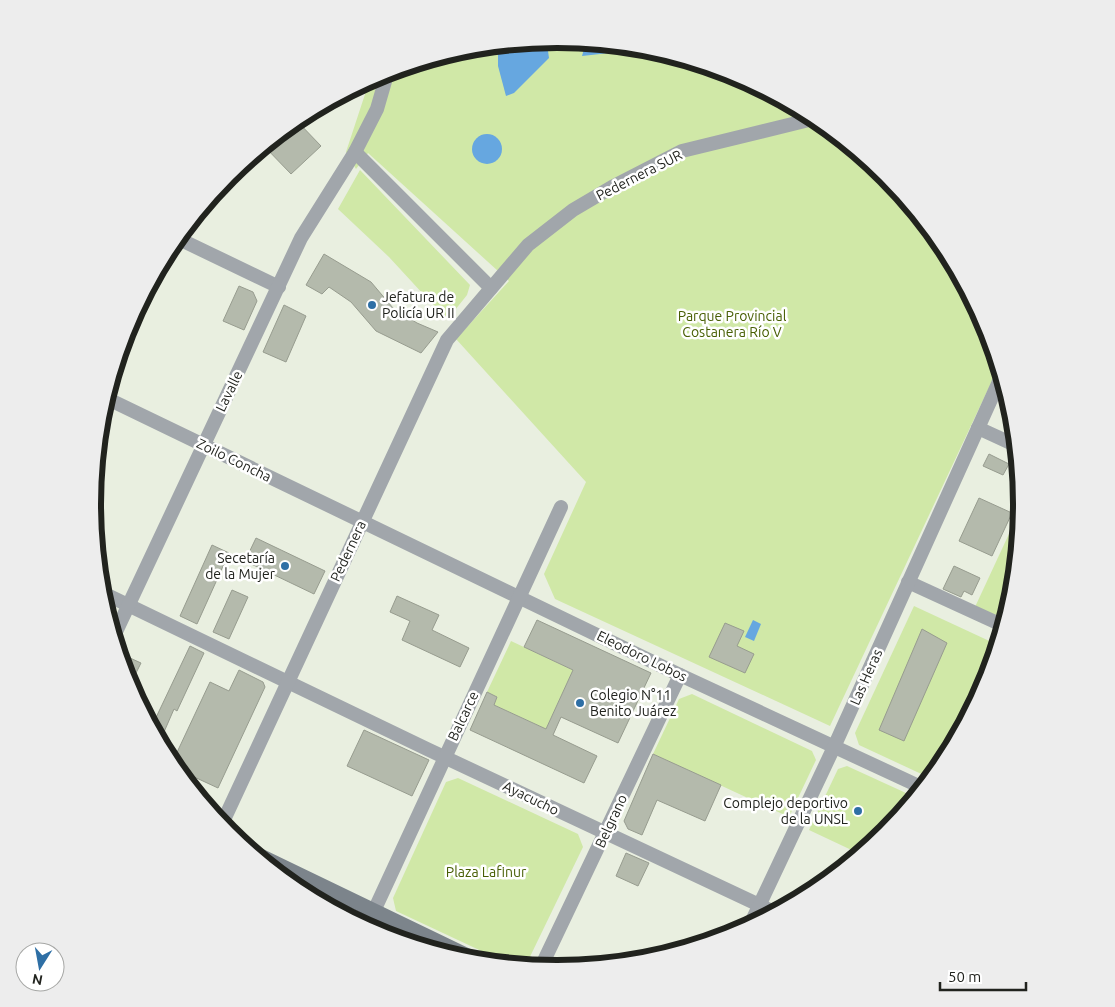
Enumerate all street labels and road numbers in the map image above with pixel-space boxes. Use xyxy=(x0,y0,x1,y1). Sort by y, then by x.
street label: Pedernera SUR xyxy=(593,146,685,203)
street label: Lavalle xyxy=(212,368,246,414)
street label: Zoilo Concha xyxy=(194,435,274,485)
street label: Pedernera xyxy=(327,518,369,584)
street label: Eleodoro Lobos xyxy=(594,627,690,685)
street label: Las Heras xyxy=(847,646,885,708)
street label: Balcarce xyxy=(445,689,481,743)
street label: Ayacucho xyxy=(500,778,562,818)
street label: Belgrano xyxy=(592,792,630,850)

